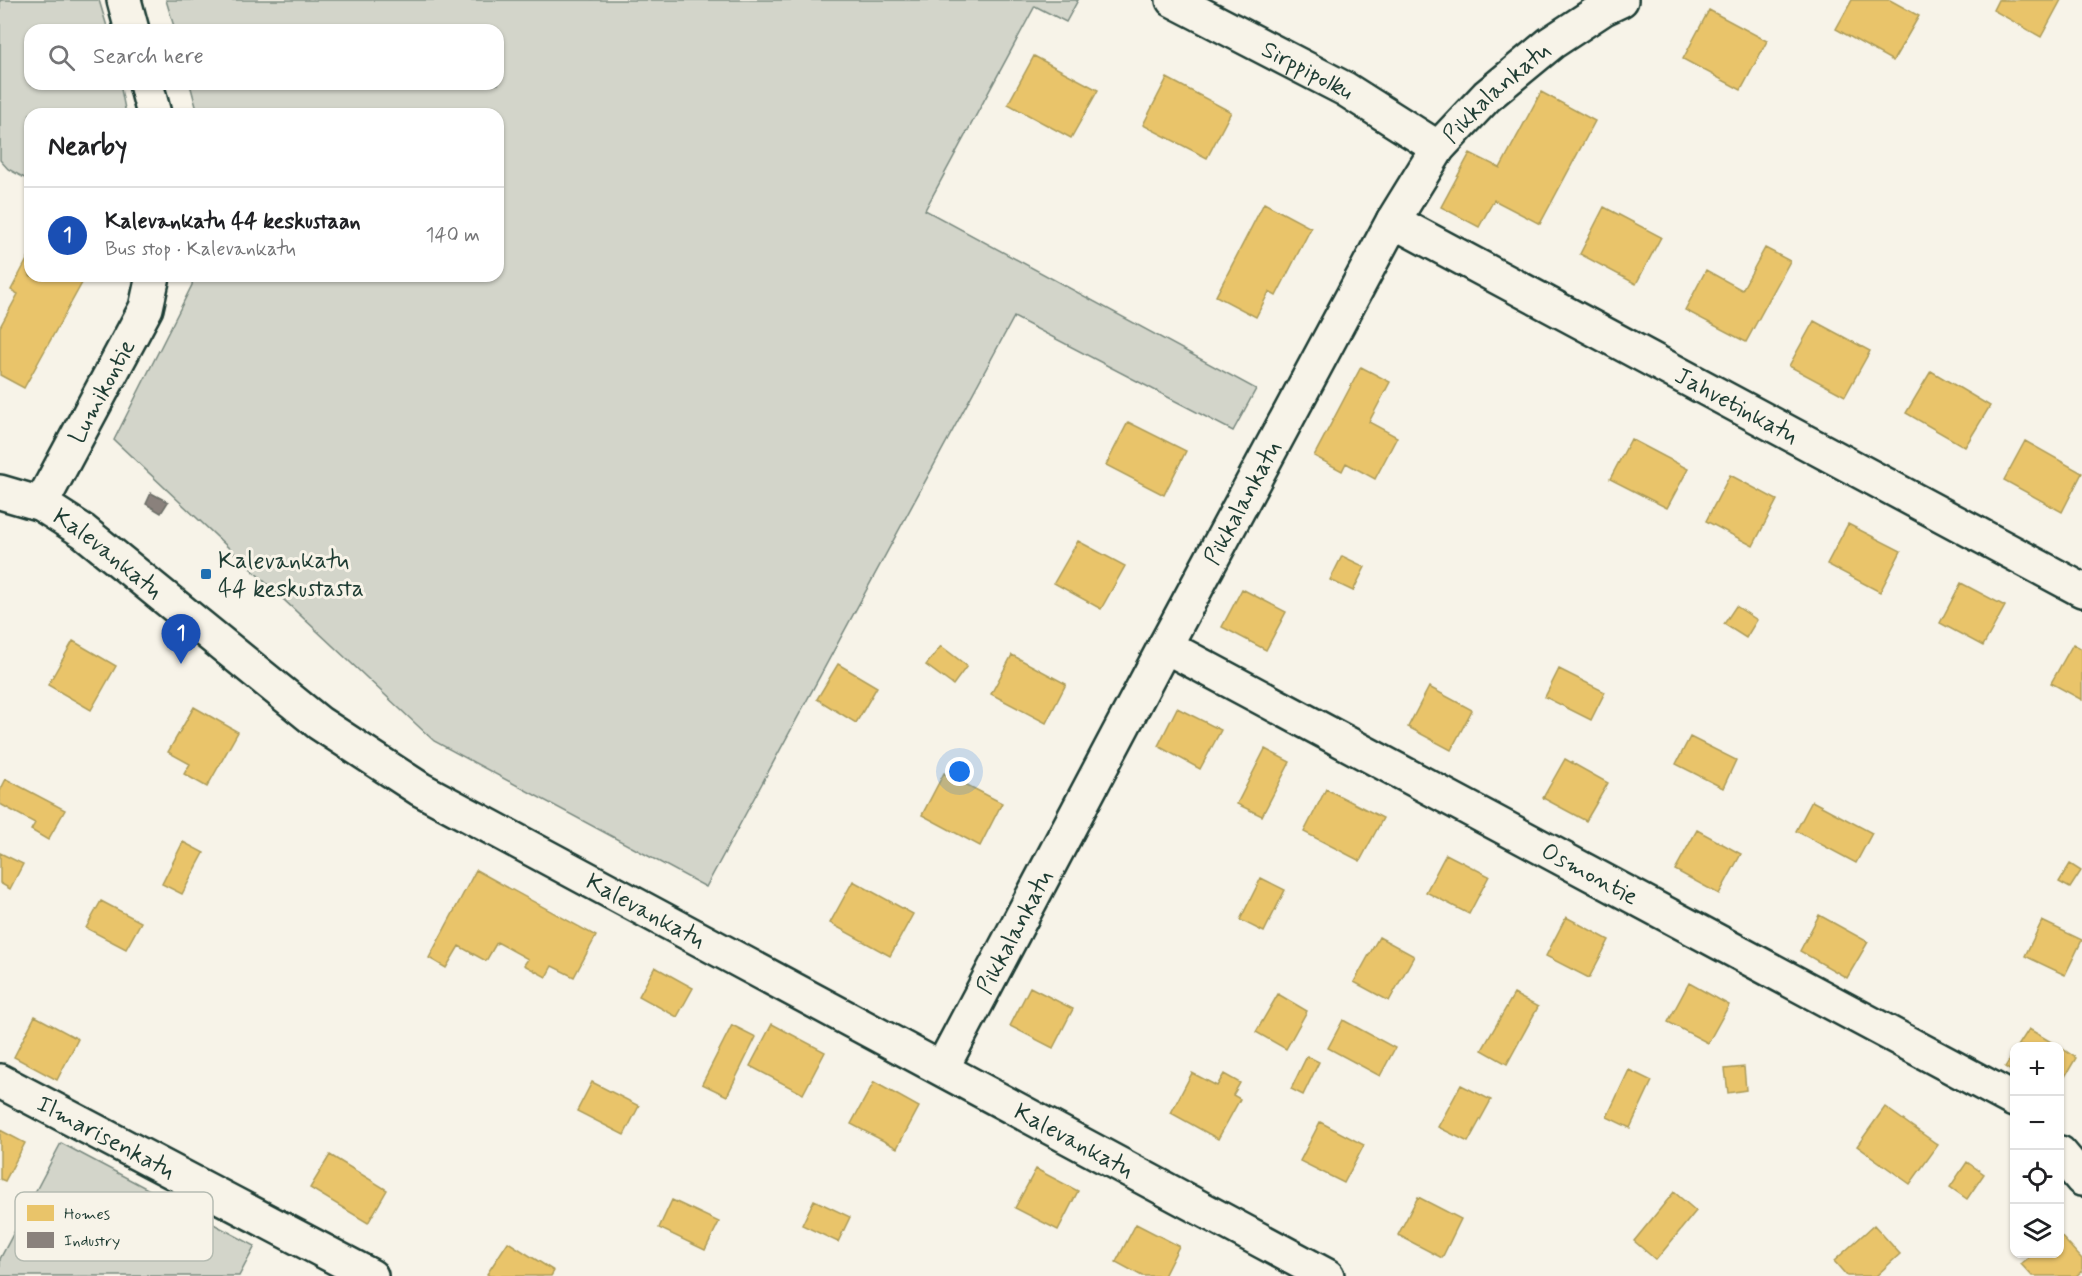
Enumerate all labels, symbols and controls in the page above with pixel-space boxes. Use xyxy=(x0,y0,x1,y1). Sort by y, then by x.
search box xyxy=(24,24,504,90)
street label: Sirppipolku xyxy=(1256,34,1360,108)
street label: Pikkalankatu xyxy=(1436,36,1557,151)
icon: search xyxy=(45,41,78,74)
text: Search here xyxy=(93,43,204,71)
text: Nearby xyxy=(48,130,127,164)
text: Kalevankatu 44 keskustaan xyxy=(105,208,361,236)
text: 1 xyxy=(63,222,72,249)
text: 140 m xyxy=(426,222,480,249)
text: Bus stop · Kalevankatu xyxy=(105,236,296,263)
street label: Lumikontie xyxy=(62,334,143,449)
street label: Jahvetinkatu xyxy=(1669,361,1803,452)
street label: Pikkalankatu xyxy=(1197,436,1289,571)
street label: Kalevankatu xyxy=(47,502,169,607)
place label: Kalevankatu 44 keskustasta xyxy=(218,546,364,605)
marker: Kalevankatu 44 keskustasta xyxy=(199,567,213,581)
pin: 1 xyxy=(162,614,201,664)
your location xyxy=(945,757,974,786)
street label: Osmontie xyxy=(1536,836,1643,913)
street label: Pikkalankatu xyxy=(970,865,1061,1000)
street label: Kalevankatu xyxy=(580,867,710,956)
map controls xyxy=(2010,1042,2064,1258)
button: + xyxy=(2010,1042,2064,1096)
street label: Ilmarisenkatu xyxy=(31,1089,180,1187)
button: − xyxy=(2010,1096,2064,1150)
street label: Kalevankatu xyxy=(1008,1097,1139,1186)
button: locate xyxy=(2010,1150,2064,1204)
legend xyxy=(15,1192,213,1261)
text: Homes xyxy=(64,1204,110,1225)
button: layers xyxy=(2010,1204,2064,1258)
text: Industry xyxy=(64,1231,120,1252)

